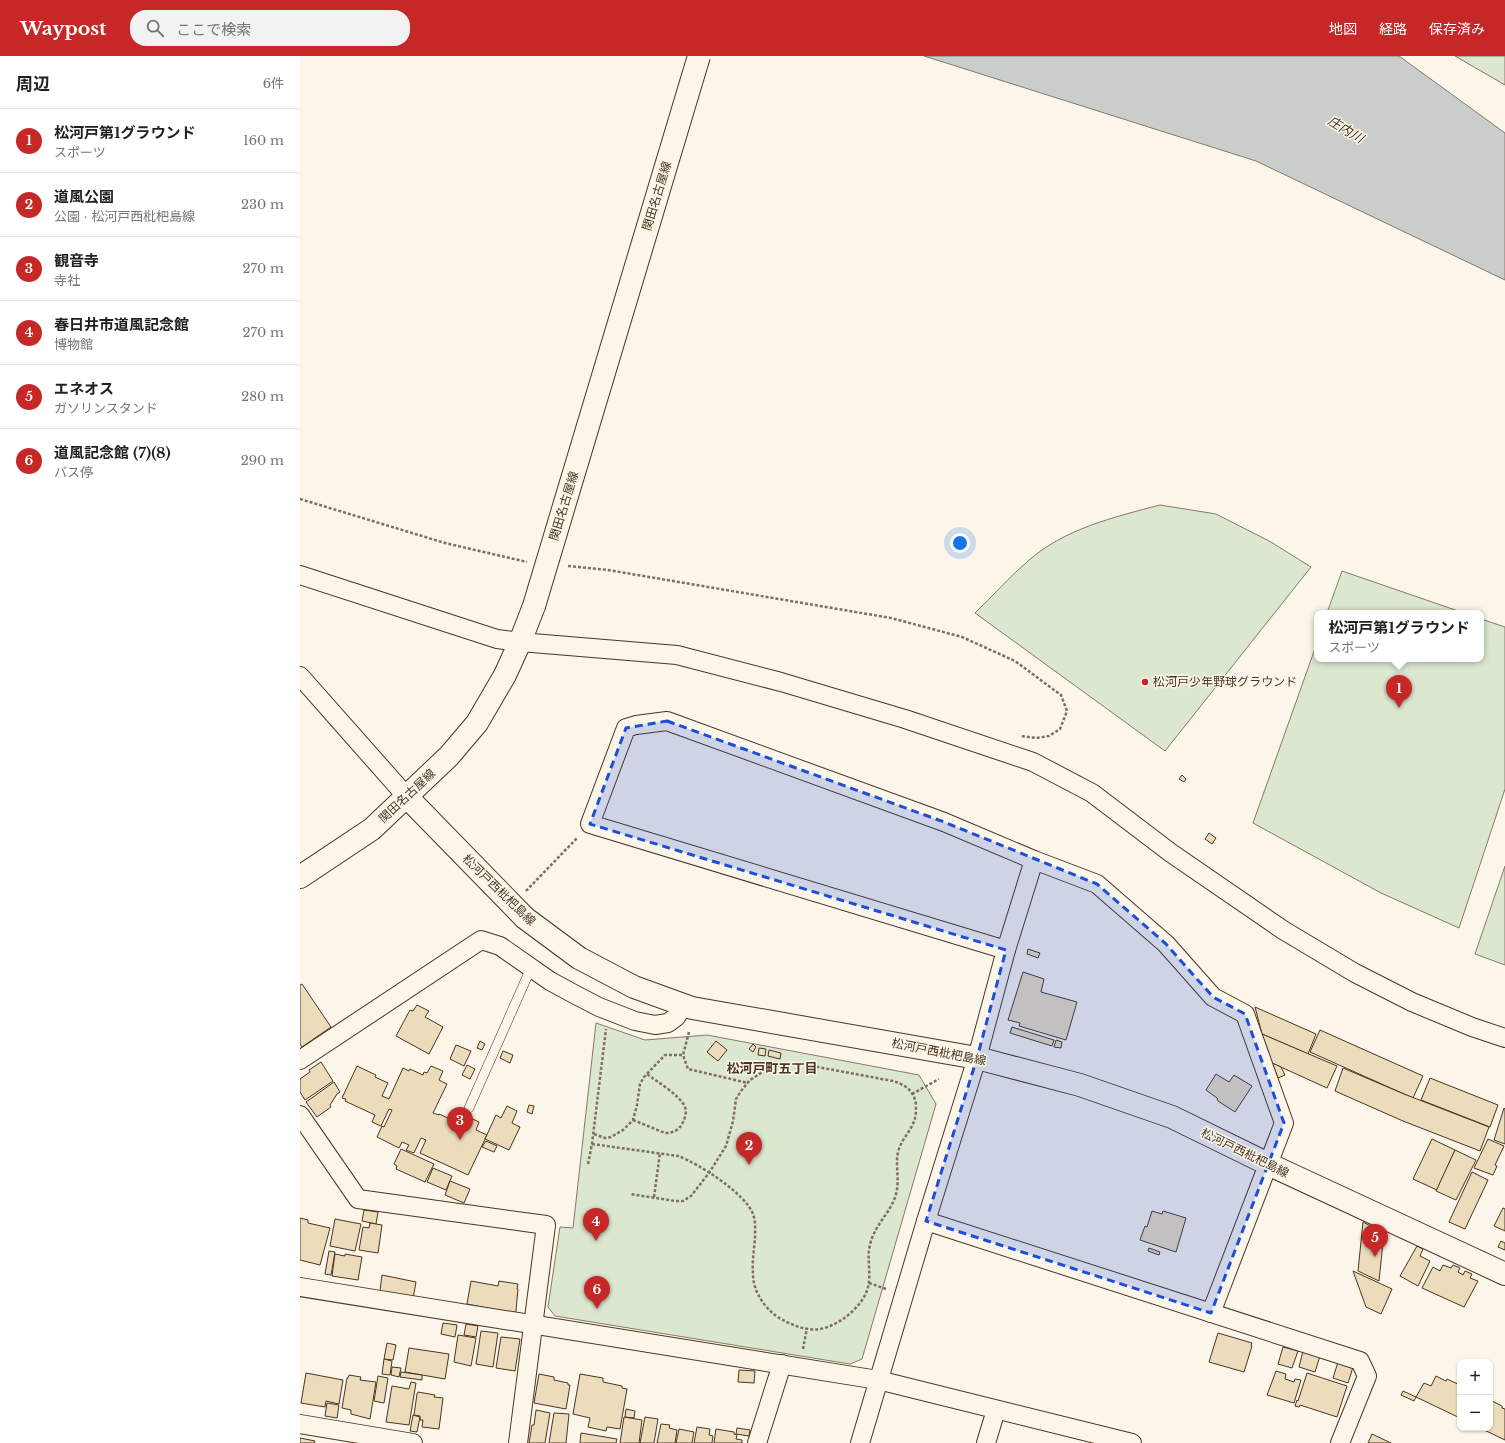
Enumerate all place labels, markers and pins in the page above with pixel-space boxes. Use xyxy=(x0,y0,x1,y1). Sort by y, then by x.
place label: 松河戸少年野球グラウンド xyxy=(1153,674,1297,689)
pin: 1 xyxy=(1386,675,1412,708)
marker: 松河戸少年野球グラウンド xyxy=(1140,677,1150,687)
pin: 3 xyxy=(447,1107,473,1140)
pin: 2 xyxy=(736,1132,762,1165)
pin: 4 xyxy=(583,1208,609,1241)
pin: 5 xyxy=(1362,1224,1388,1257)
pin: 6 xyxy=(584,1276,610,1309)

